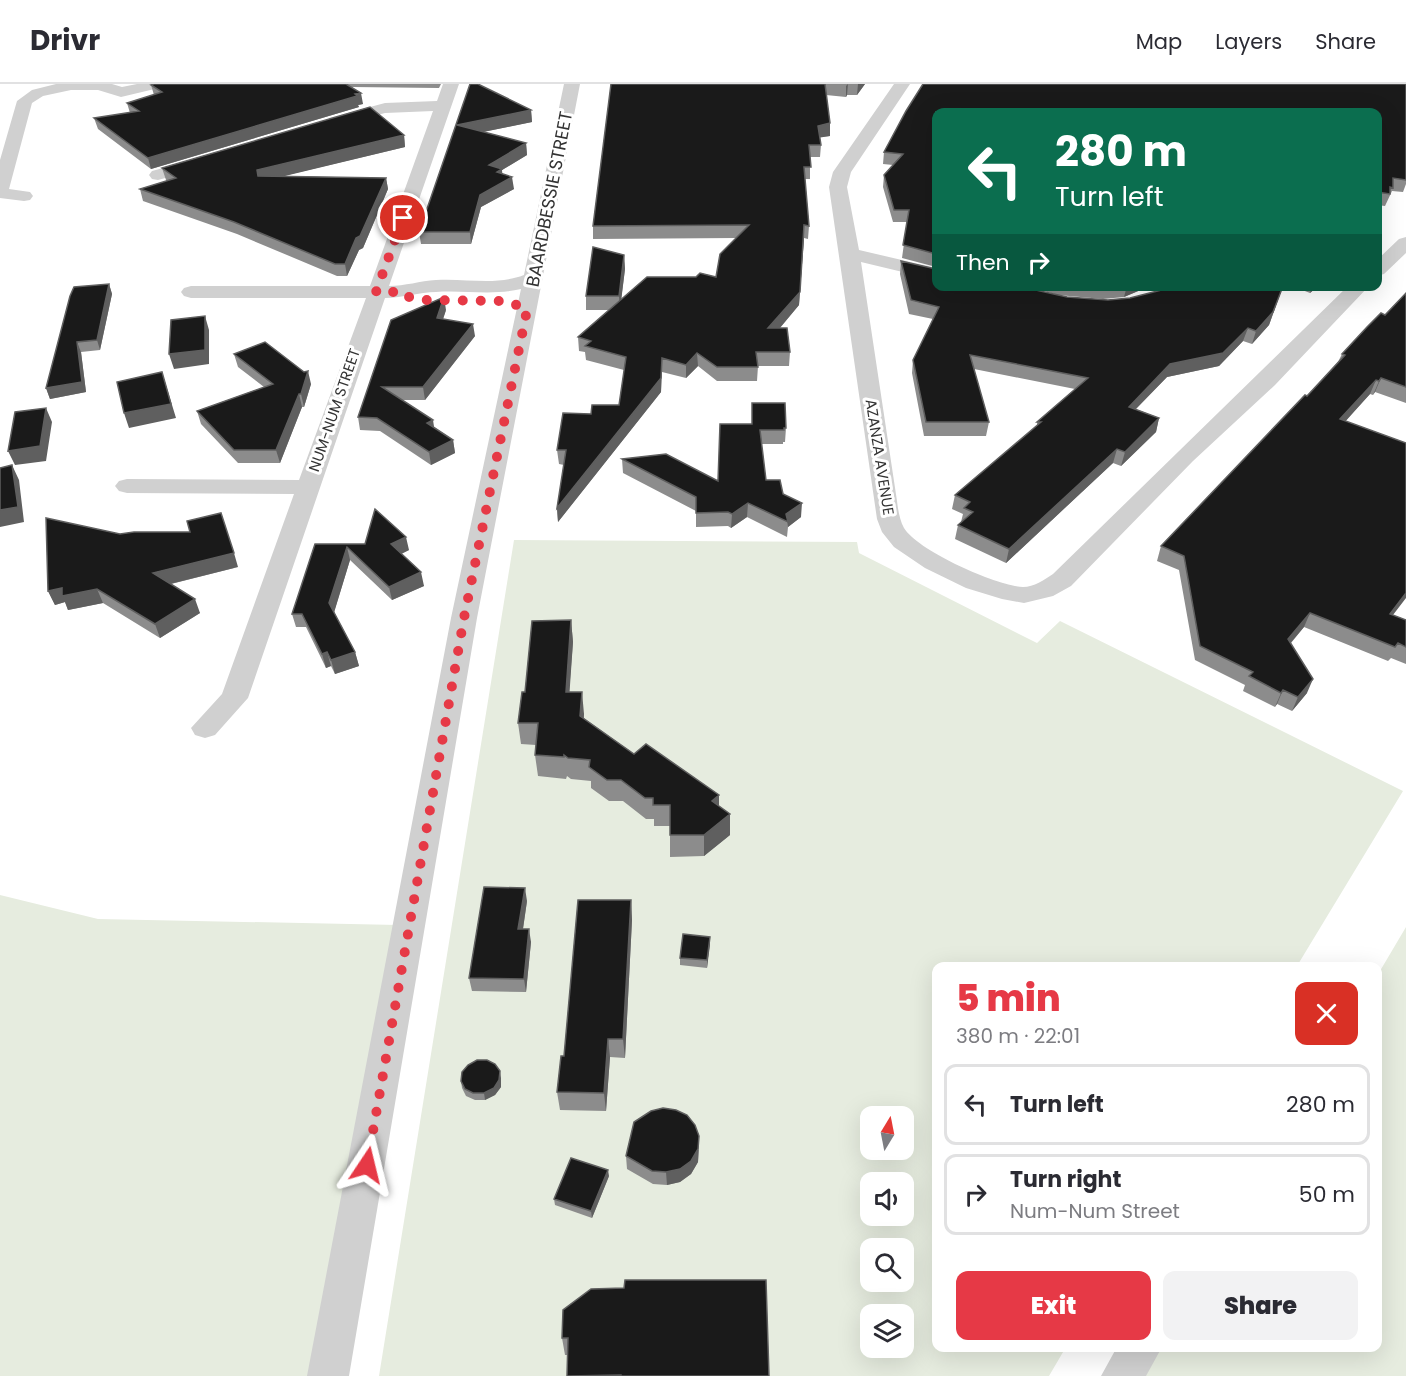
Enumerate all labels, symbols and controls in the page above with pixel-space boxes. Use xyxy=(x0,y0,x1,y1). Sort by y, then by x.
text: Drivr xyxy=(30,21,100,60)
text: Map xyxy=(1136,27,1182,56)
text: Layers xyxy=(1215,27,1282,56)
text: Share xyxy=(1315,27,1376,56)
street label: BAARDBESSIE STREET xyxy=(520,109,578,289)
text: 280 m xyxy=(1055,122,1187,181)
icon: left xyxy=(956,132,1034,210)
text: Turn left xyxy=(1055,178,1164,215)
pin xyxy=(377,192,428,243)
icon: arrive xyxy=(386,201,419,234)
icon: right xyxy=(1022,246,1055,279)
text: Then xyxy=(956,247,1010,278)
street label: NUM-NUM STREET xyxy=(303,346,365,474)
street label: AZANZA AVENUE xyxy=(860,397,900,517)
text: 5 min xyxy=(956,973,1061,1024)
button: close xyxy=(1295,982,1358,1045)
text: 380 m · 22:01 xyxy=(956,1022,1080,1050)
icon: left xyxy=(959,1088,992,1121)
text: Turn left xyxy=(1010,1089,1104,1120)
text: 280 m xyxy=(1286,1089,1355,1120)
north arrow xyxy=(860,1106,914,1160)
map controls xyxy=(860,1106,914,1358)
position arrow xyxy=(335,1133,399,1197)
text: Turn right xyxy=(1010,1164,1121,1195)
button: sound xyxy=(860,1172,914,1226)
icon: right xyxy=(959,1178,992,1211)
text: 50 m xyxy=(1299,1179,1355,1210)
text: Num-Num Street xyxy=(1010,1197,1180,1225)
button: search xyxy=(860,1238,914,1292)
button: Exit xyxy=(956,1271,1151,1340)
button: Share xyxy=(1163,1271,1358,1340)
button: layers xyxy=(860,1304,914,1358)

